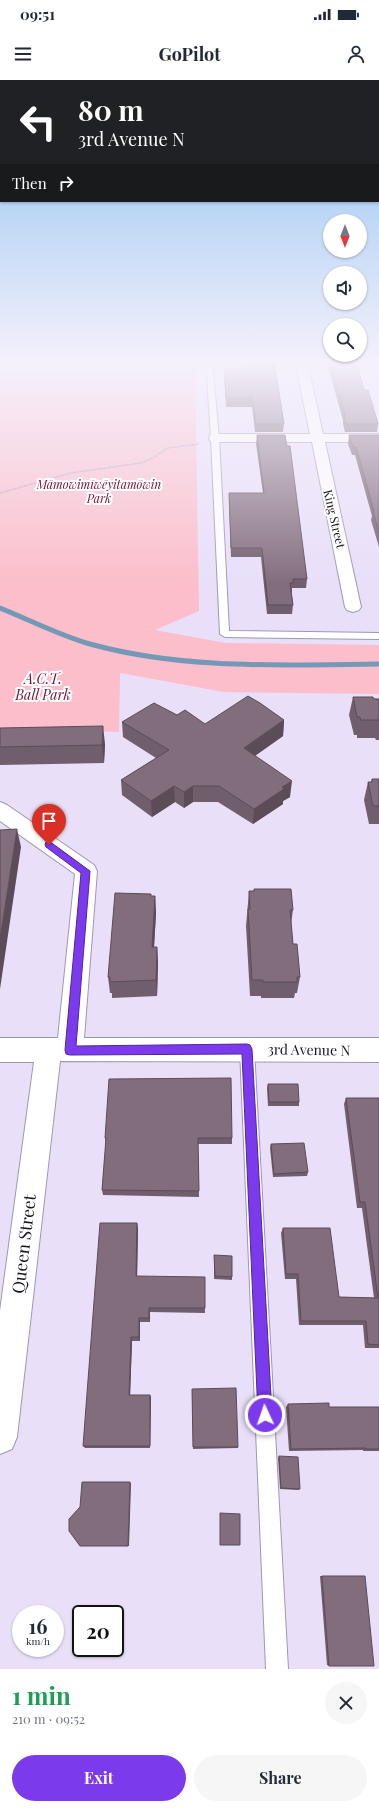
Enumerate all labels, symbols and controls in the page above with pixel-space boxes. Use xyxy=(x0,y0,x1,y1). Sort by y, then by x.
text: 09:51 xyxy=(20,4,55,24)
text: GoPilot xyxy=(158,42,221,66)
icon: menu xyxy=(12,43,34,65)
icon: person xyxy=(345,43,367,65)
text: 80 m xyxy=(78,91,144,128)
icon: left xyxy=(12,96,64,148)
text: 3rd Avenue N xyxy=(78,127,185,151)
icon: right xyxy=(55,172,77,194)
text: Then xyxy=(12,173,47,193)
north arrow xyxy=(323,214,367,258)
map controls xyxy=(323,214,367,362)
button: sound xyxy=(323,266,367,310)
button: search xyxy=(323,318,367,362)
park label: Māmowimīwēyitamōwin Park xyxy=(36,476,161,506)
street label: King Street xyxy=(320,488,350,551)
park label: A.C.T. Ball Park xyxy=(14,669,71,704)
pin xyxy=(32,804,66,845)
icon: arrive xyxy=(38,810,60,832)
street label: 3rd Avenue N xyxy=(267,1039,351,1060)
street label: Queen Street xyxy=(6,1192,40,1295)
position arrow xyxy=(244,1394,286,1436)
speed limit sign: 20 xyxy=(72,1605,124,1657)
text: 16 xyxy=(29,1612,47,1639)
text: km/h xyxy=(26,1634,50,1648)
text: 1 min xyxy=(12,1679,71,1711)
button: close xyxy=(325,1682,367,1724)
text: 210 m · 09:52 xyxy=(12,1710,85,1727)
button: Exit xyxy=(12,1755,186,1801)
button: Share xyxy=(194,1755,367,1801)

